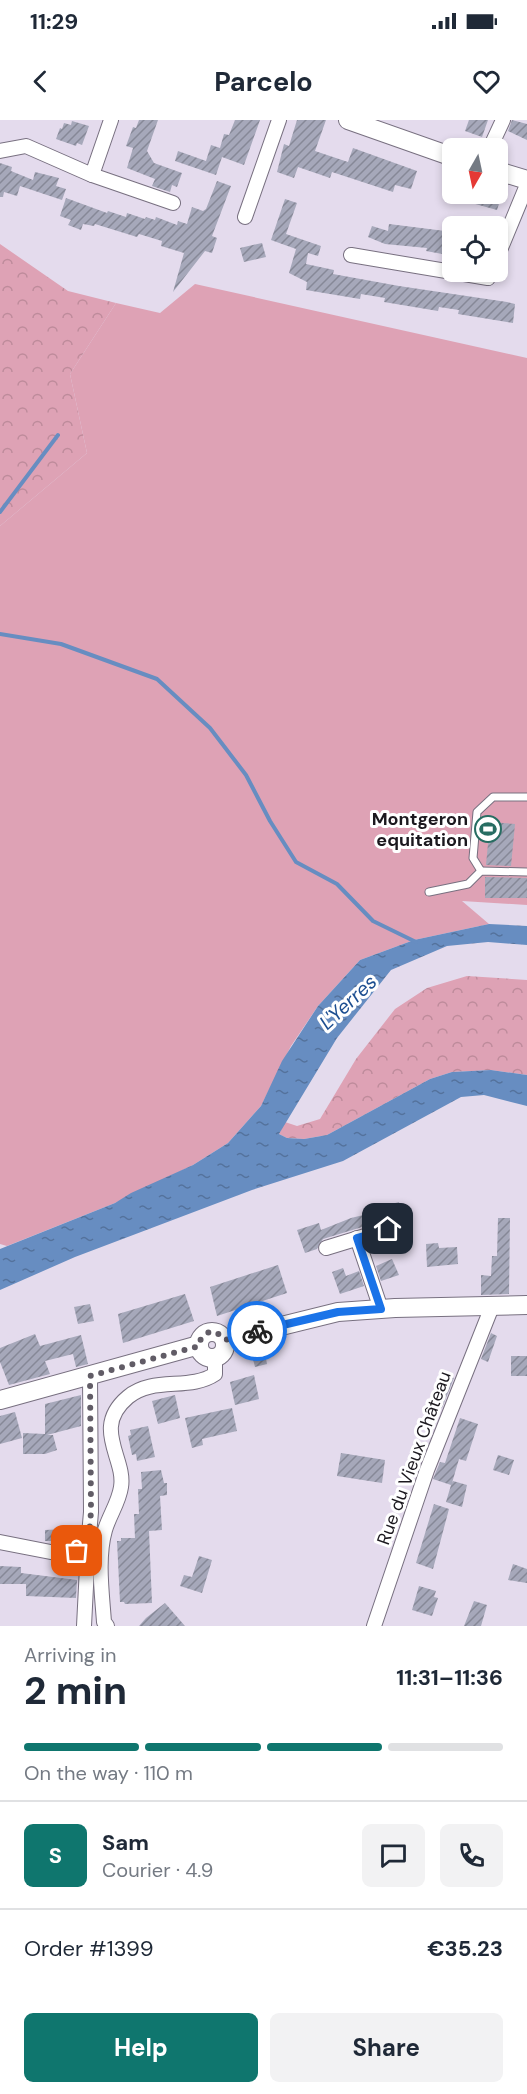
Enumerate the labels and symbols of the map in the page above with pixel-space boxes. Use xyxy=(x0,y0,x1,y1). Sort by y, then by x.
north arrow xyxy=(442,138,508,204)
place label: Montgeron equitation xyxy=(372,807,468,852)
sports icon: Montgeron equitation xyxy=(473,814,503,844)
water label: L'Yerres xyxy=(314,969,382,1035)
pin xyxy=(362,1203,413,1254)
courier xyxy=(227,1301,287,1361)
street label: Rue du Vieux Château xyxy=(371,1368,457,1548)
pin xyxy=(51,1525,102,1576)

